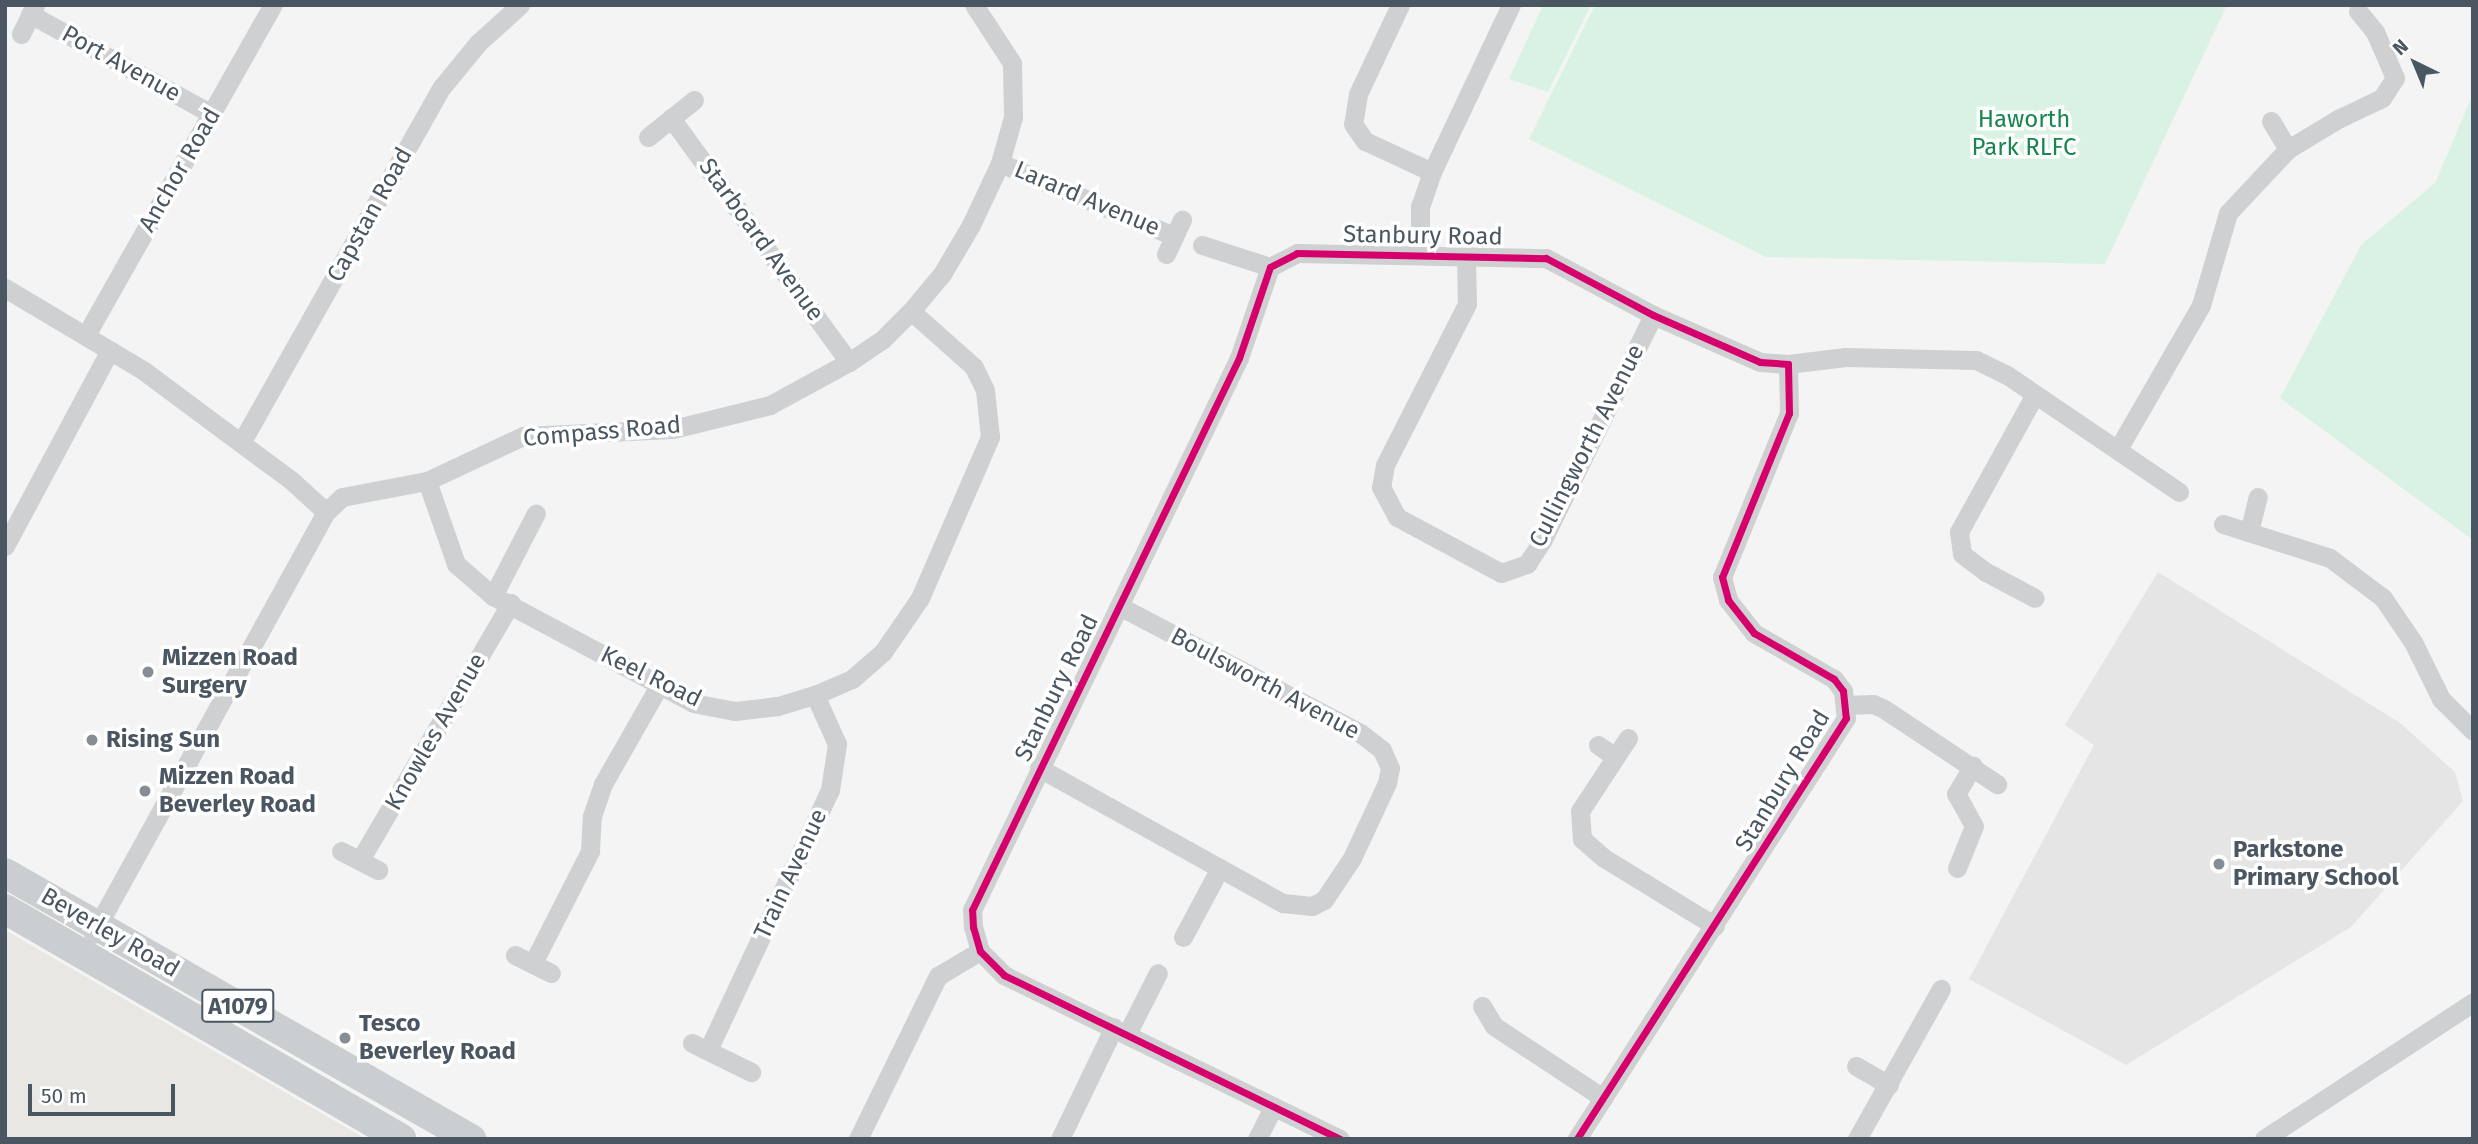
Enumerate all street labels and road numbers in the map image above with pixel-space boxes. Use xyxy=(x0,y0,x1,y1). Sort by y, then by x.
street label: Port Avenue xyxy=(57,20,185,108)
street label: Anchor Road xyxy=(133,103,227,237)
street label: Capstan Road xyxy=(321,143,419,287)
street label: Starboard Avenue xyxy=(692,153,830,327)
street label: Larard Avenue xyxy=(1010,155,1164,243)
street label: Stanbury Road xyxy=(1343,220,1503,252)
street label: Cullingworth Avenue xyxy=(1523,340,1651,552)
street label: Compass Road xyxy=(522,411,682,453)
street label: Stanbury Road xyxy=(1009,610,1105,766)
street label: Boulsworth Avenue xyxy=(1166,622,1364,746)
street label: Keel Road xyxy=(596,640,706,714)
street label: Knowles Avenue xyxy=(379,648,493,816)
street label: Stanbury Road xyxy=(1730,705,1836,857)
street label: Train Avenue xyxy=(748,804,834,944)
street label: Beverley Road xyxy=(36,882,184,984)
road number: A1079 xyxy=(201,987,275,1026)

